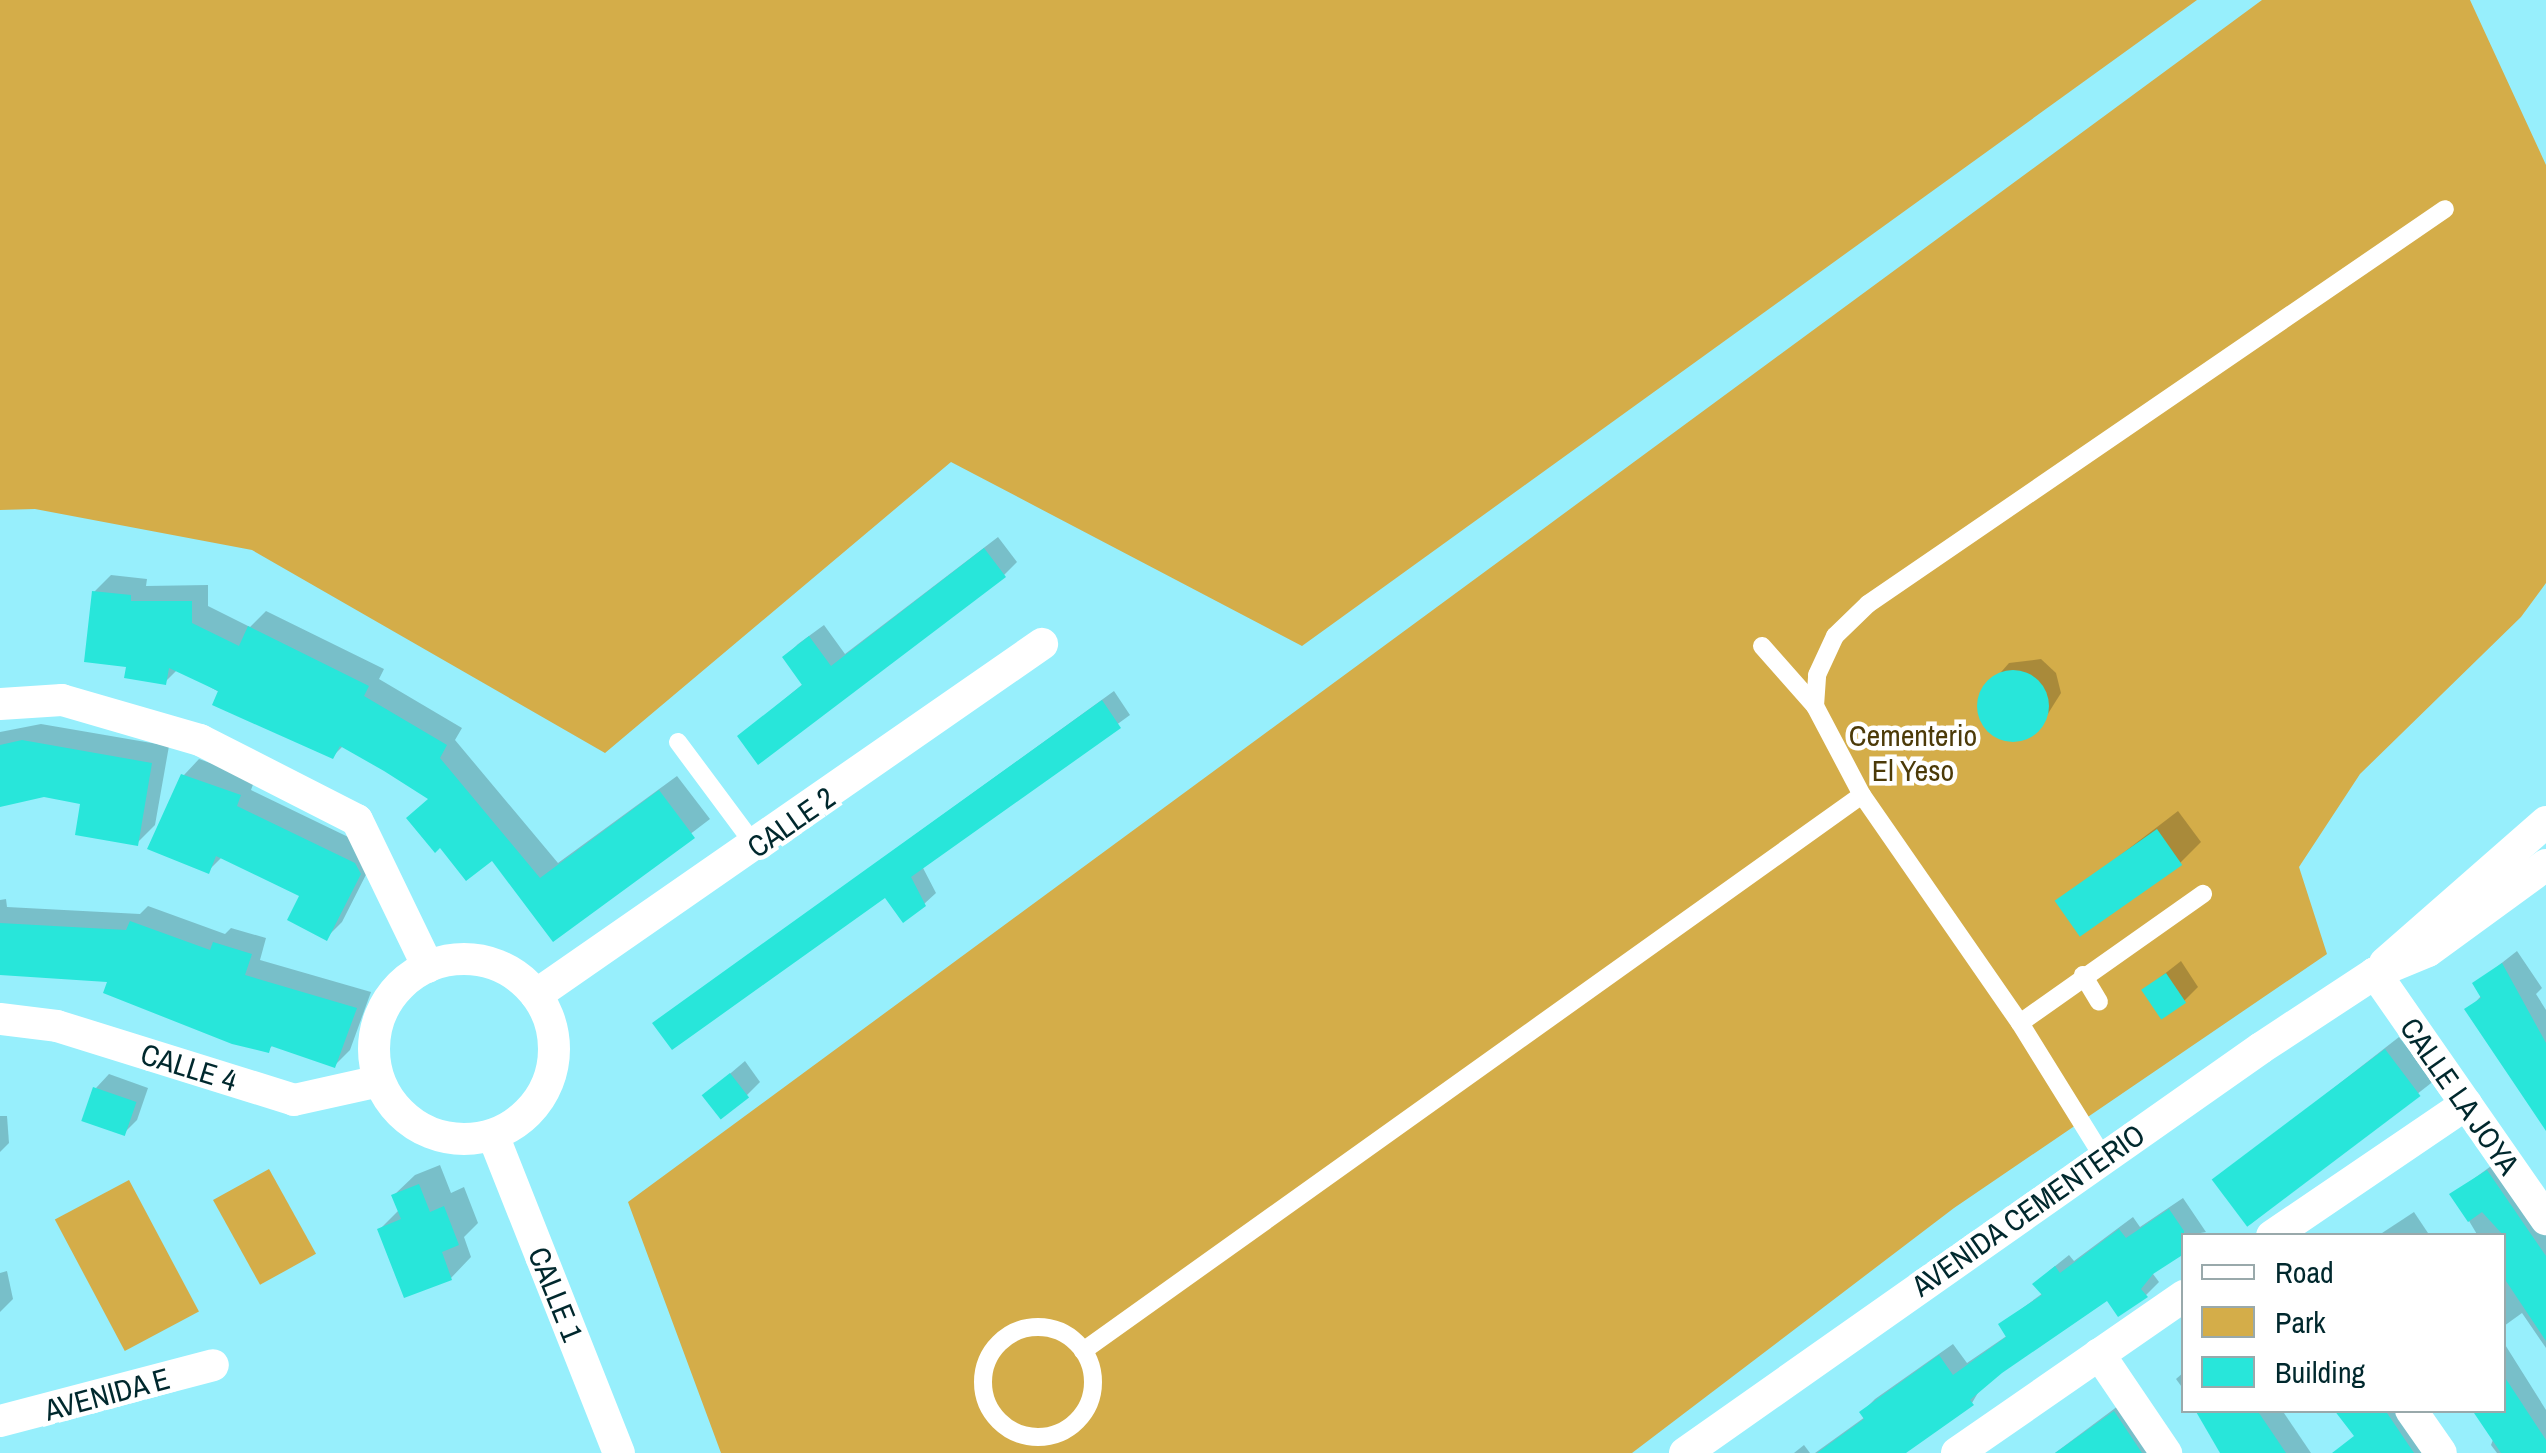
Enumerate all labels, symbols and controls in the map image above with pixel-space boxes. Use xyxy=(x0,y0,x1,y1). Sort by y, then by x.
park label: Cementerio El Yeso xyxy=(1849,717,1977,788)
street label: CALLE 2 xyxy=(740,779,842,865)
street label: CALLE LA JOYA xyxy=(2392,1010,2528,1182)
street label: CALLE 4 xyxy=(137,1035,241,1099)
street label: AVENIDA CEMENTERIO xyxy=(1904,1116,2152,1304)
legend xyxy=(2181,1233,2506,1413)
street label: CALLE 1 xyxy=(521,1242,591,1346)
text: Road xyxy=(2275,1252,2334,1292)
text: Park xyxy=(2275,1302,2326,1342)
text: Building xyxy=(2275,1352,2365,1392)
street label: AVENIDA E xyxy=(40,1360,174,1428)

